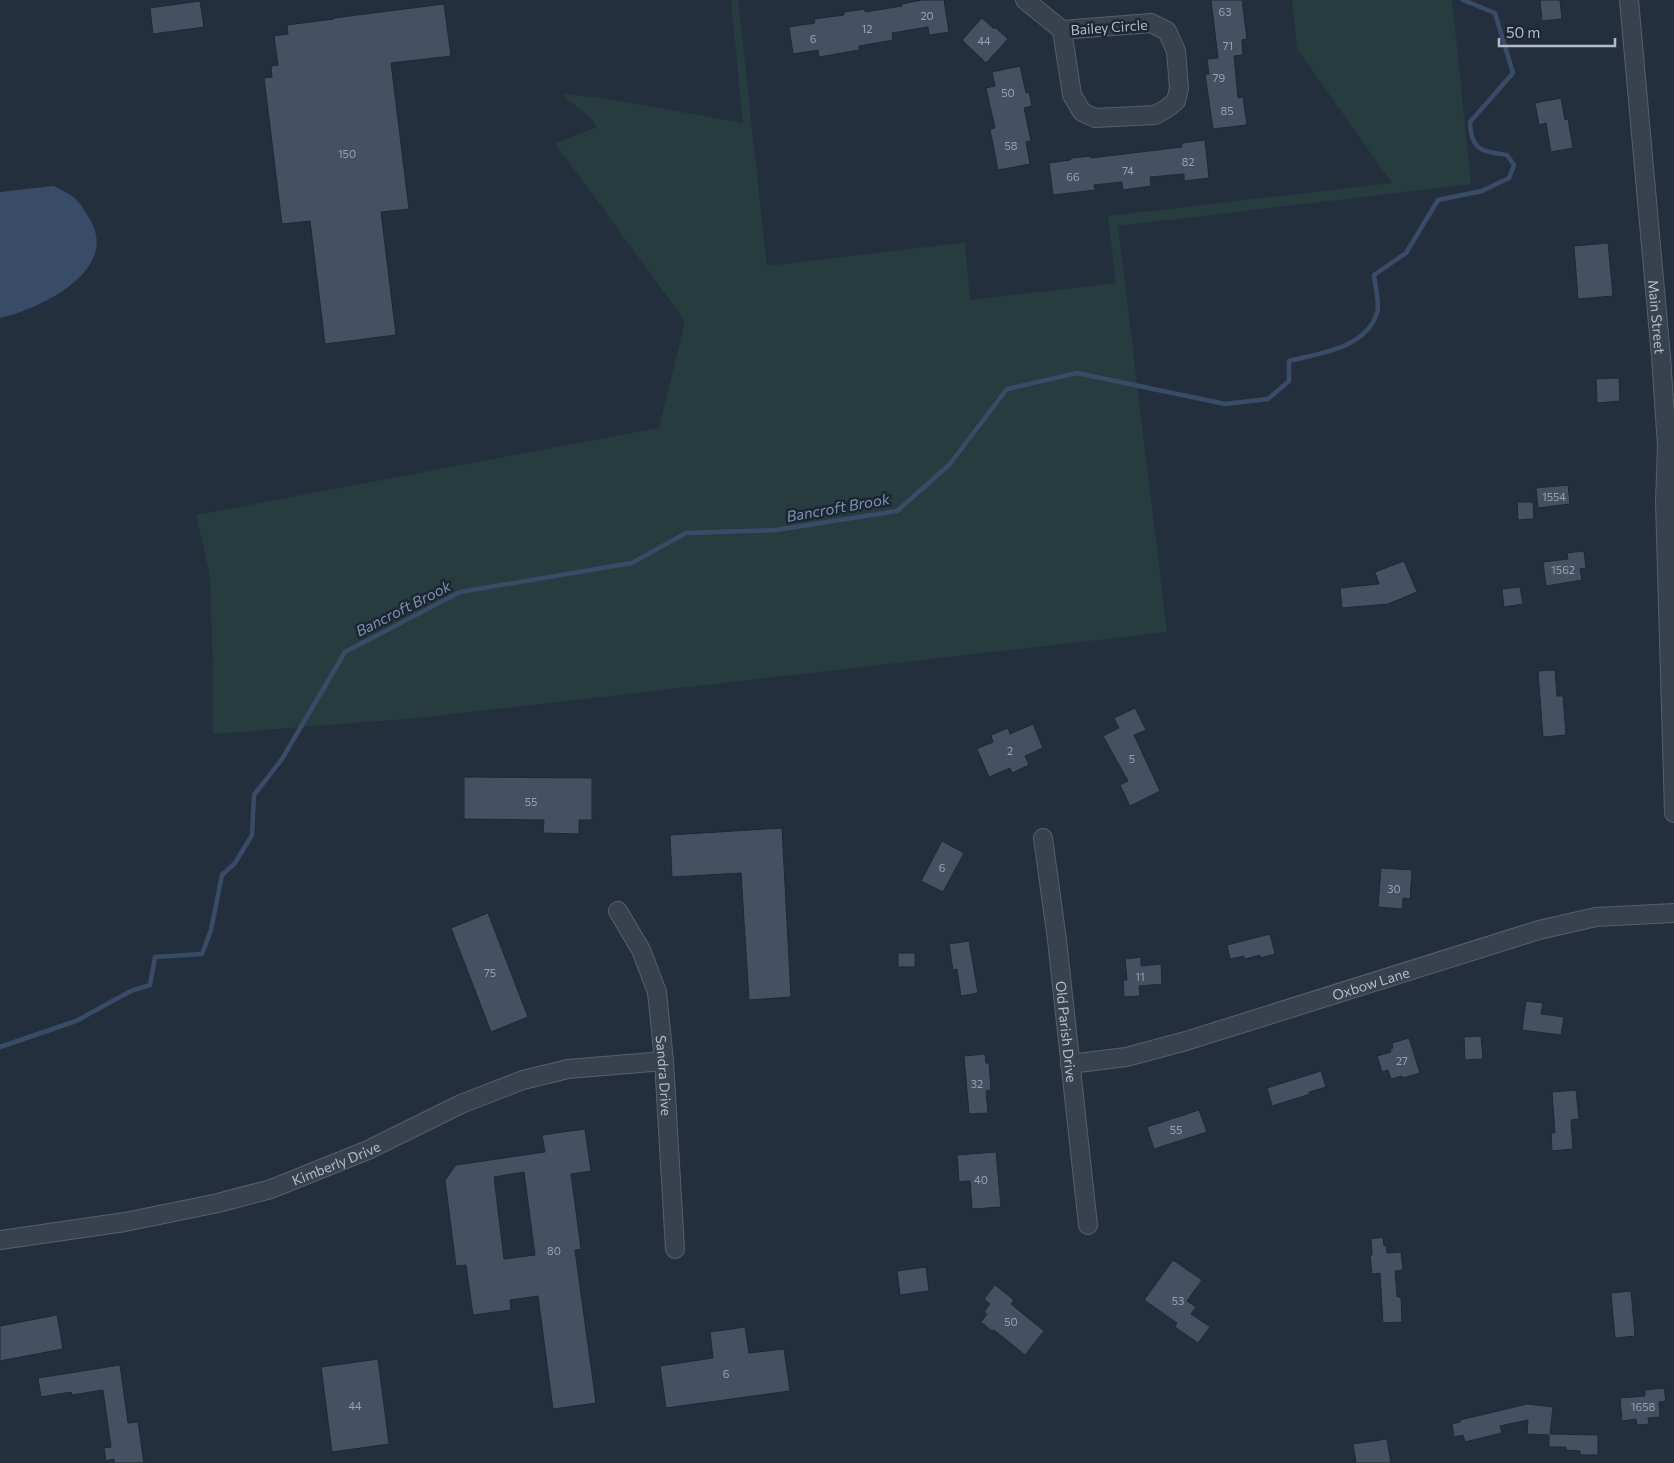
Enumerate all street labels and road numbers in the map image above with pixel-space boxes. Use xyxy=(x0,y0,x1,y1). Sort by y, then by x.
street label: Bailey Circle xyxy=(1070,16,1148,38)
street label: Main Street xyxy=(1646,279,1669,355)
street label: Oxbow Lane xyxy=(1330,963,1411,1003)
street label: Old Parish Drive xyxy=(1053,980,1081,1083)
street label: Sandra Drive xyxy=(653,1034,676,1116)
street label: Kimberly Drive xyxy=(289,1137,383,1188)

